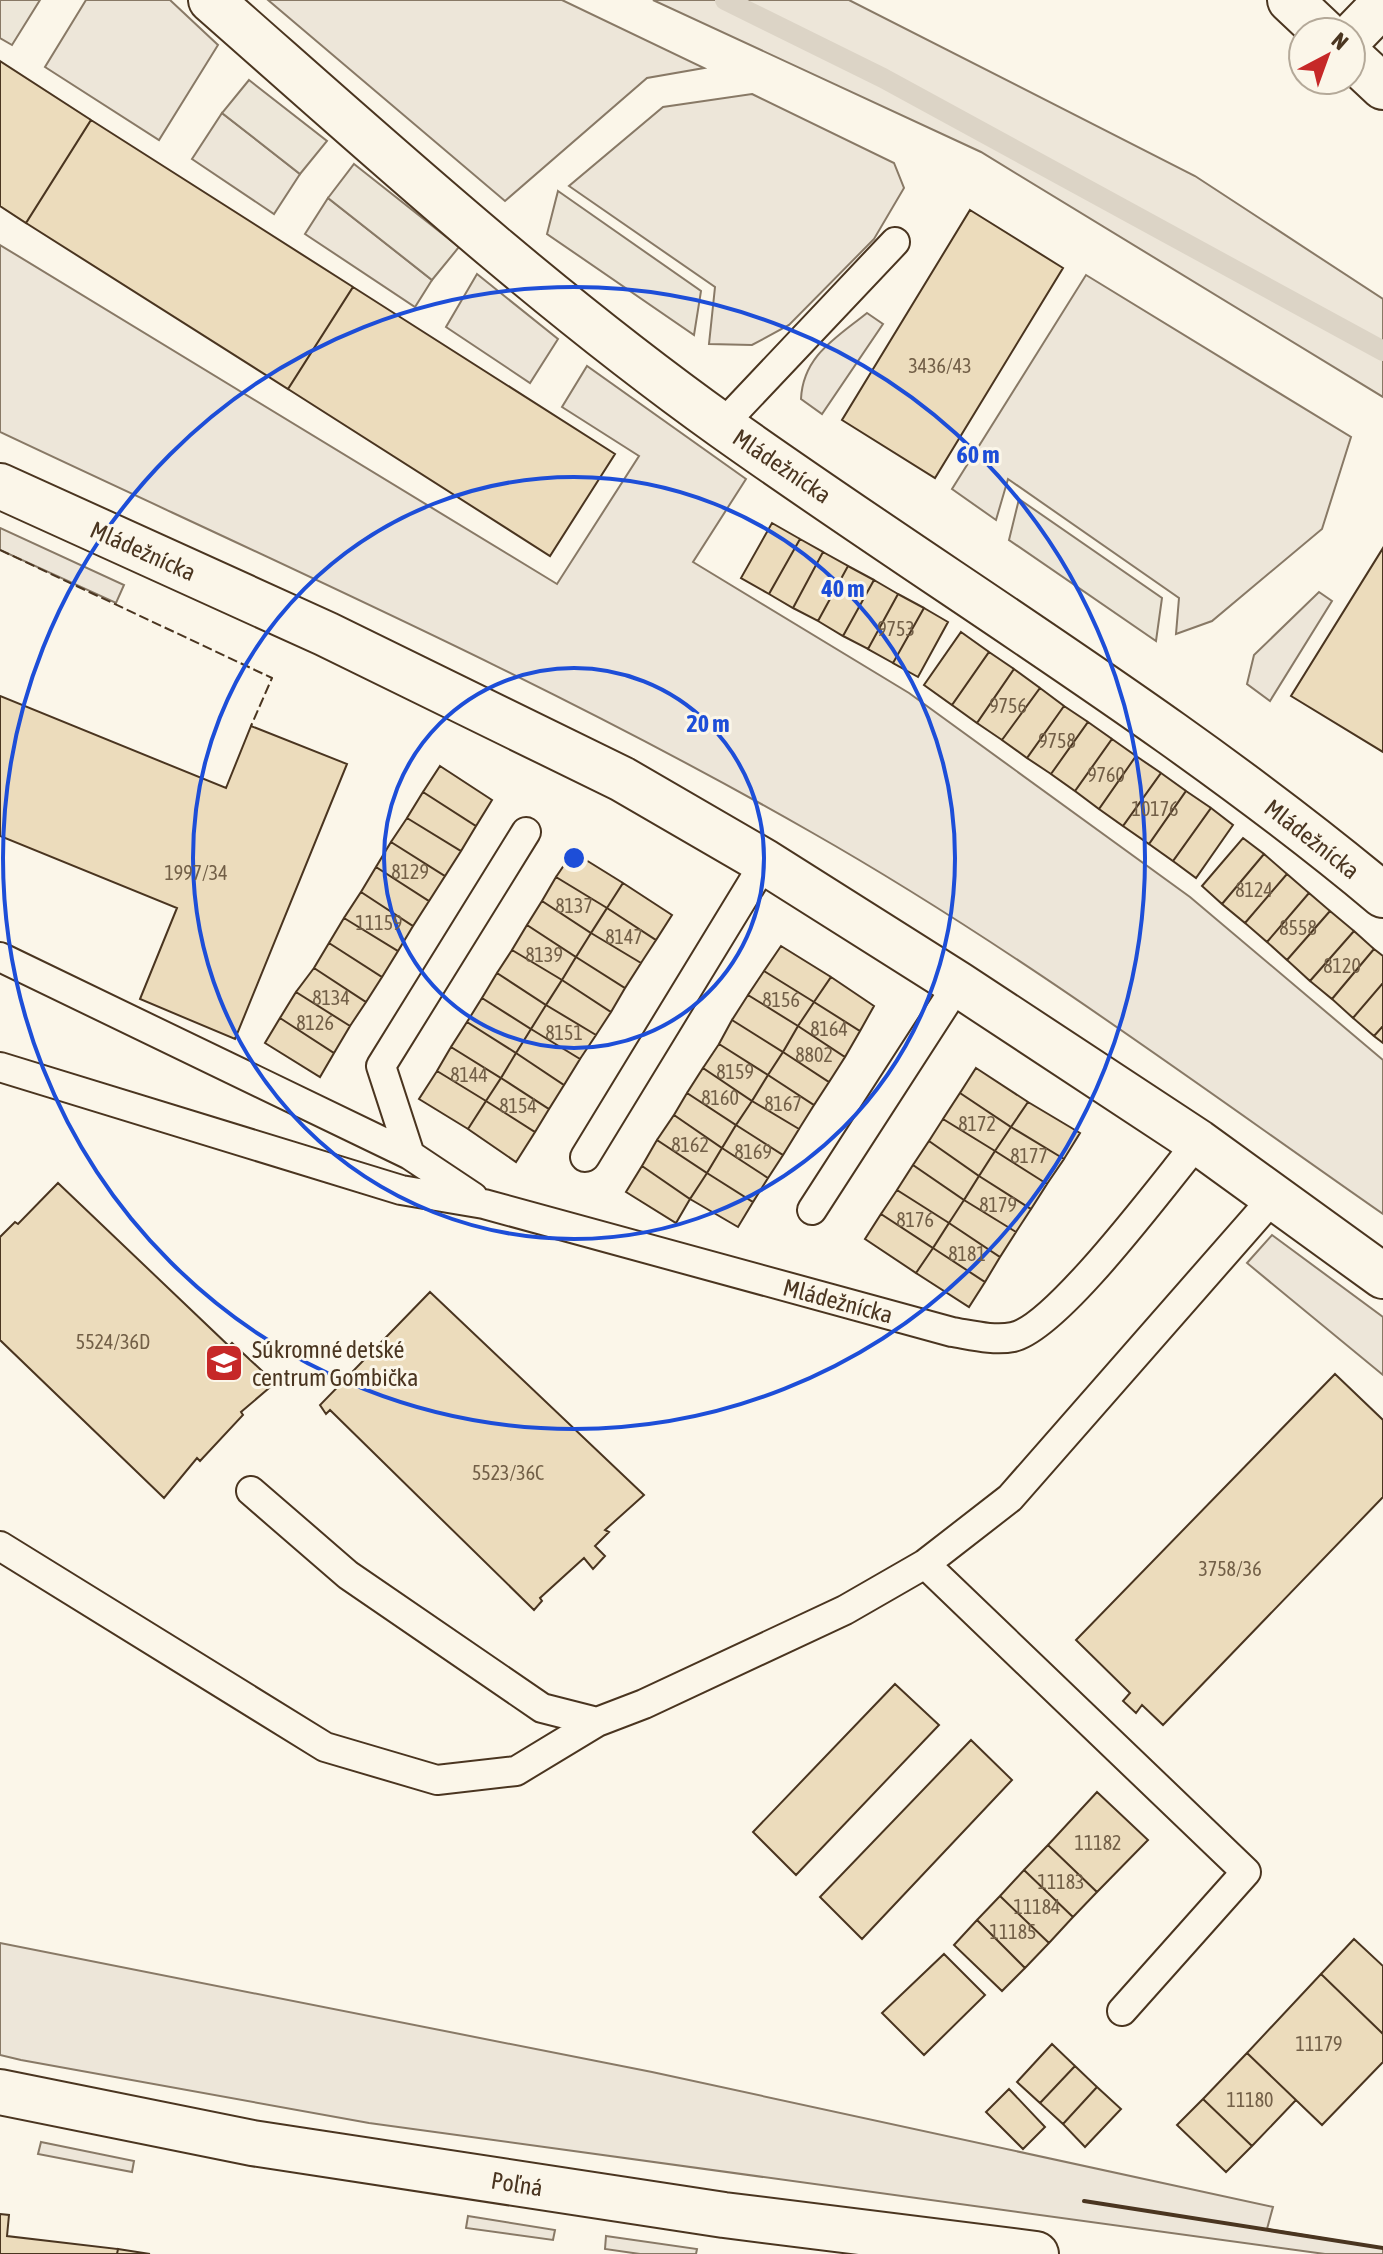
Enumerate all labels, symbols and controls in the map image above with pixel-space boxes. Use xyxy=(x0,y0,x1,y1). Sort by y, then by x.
north arrow xyxy=(1287,16,1367,96)
text: N xyxy=(1327,27,1354,55)
house number: 3436/43 xyxy=(908,354,972,377)
street label: Mládežnícka xyxy=(728,423,836,509)
text: 60 m xyxy=(956,441,1000,468)
street label: Mládežnícka xyxy=(86,516,200,586)
text: 40 m xyxy=(820,575,865,602)
house number: 9753 xyxy=(877,617,915,640)
house number: 9756 xyxy=(989,694,1027,717)
text: 20 m xyxy=(686,710,730,737)
house number: 9758 xyxy=(1038,729,1076,752)
house number: 9760 xyxy=(1087,763,1125,786)
street label: Mládežnícka xyxy=(1259,794,1365,884)
house number: 10176 xyxy=(1132,797,1179,820)
centre of rings xyxy=(560,844,588,872)
house number: 8129 xyxy=(391,860,429,883)
house number: 1997/34 xyxy=(164,861,228,884)
house number: 8124 xyxy=(1235,878,1273,901)
house number: 8137 xyxy=(555,894,593,917)
house number: 11159 xyxy=(356,911,403,934)
house number: 8558 xyxy=(1279,916,1317,939)
house number: 8147 xyxy=(605,925,643,948)
house number: 8139 xyxy=(525,943,563,966)
house number: 8120 xyxy=(1323,954,1361,977)
house number: 8134 xyxy=(312,986,350,1009)
house number: 8156 xyxy=(762,988,800,1011)
house number: 8126 xyxy=(296,1011,334,1034)
house number: 8164 xyxy=(810,1017,848,1040)
house number: 8151 xyxy=(545,1021,583,1044)
house number: 8802 xyxy=(795,1043,833,1066)
house number: 8159 xyxy=(716,1060,754,1083)
house number: 8144 xyxy=(450,1063,488,1086)
house number: 8160 xyxy=(701,1086,739,1109)
house number: 8167 xyxy=(764,1092,802,1115)
house number: 8154 xyxy=(499,1094,537,1117)
house number: 8172 xyxy=(958,1112,996,1135)
house number: 8162 xyxy=(671,1133,709,1156)
house number: 8169 xyxy=(734,1140,772,1163)
house number: 8177 xyxy=(1010,1144,1048,1167)
house number: 8179 xyxy=(979,1193,1017,1216)
house number: 8176 xyxy=(896,1208,934,1231)
house number: 8181 xyxy=(948,1242,986,1265)
street label: Mládežnícka xyxy=(780,1273,896,1329)
house number: 5524/36D xyxy=(76,1330,150,1353)
place label: Súkromné detské centrum Gombička xyxy=(252,1336,418,1391)
school or university icon: Súkromné detské centrum Gombička xyxy=(203,1342,245,1384)
house number: 5523/36C xyxy=(472,1461,544,1484)
house number: 3758/36 xyxy=(1198,1557,1262,1580)
house number: 11182 xyxy=(1075,1831,1122,1854)
house number: 11183 xyxy=(1038,1870,1085,1893)
house number: 11184 xyxy=(1014,1895,1061,1918)
house number: 11185 xyxy=(990,1920,1037,1943)
house number: 11179 xyxy=(1296,2032,1343,2055)
house number: 11180 xyxy=(1227,2088,1274,2111)
street label: Poľná xyxy=(489,2167,545,2201)

